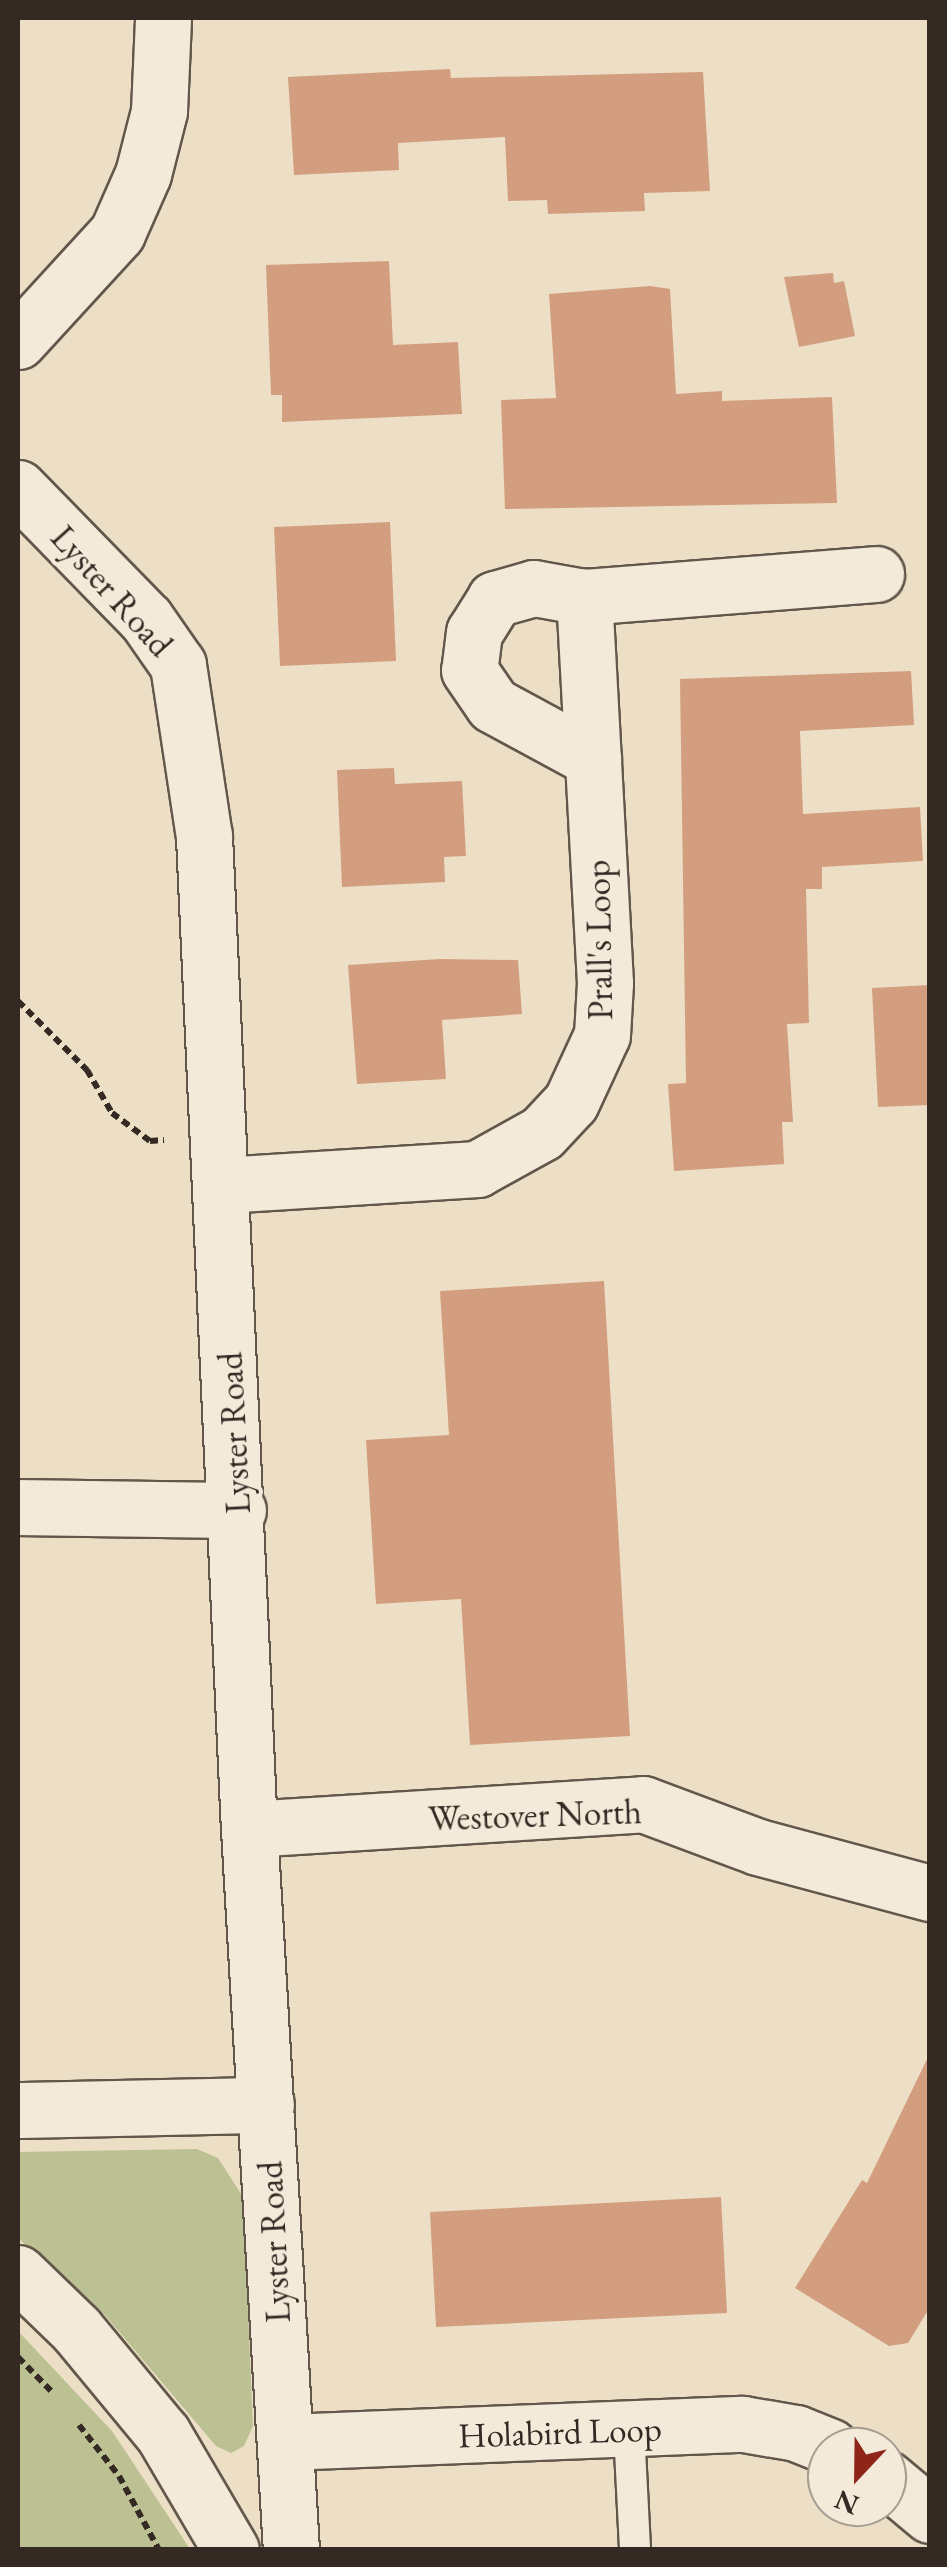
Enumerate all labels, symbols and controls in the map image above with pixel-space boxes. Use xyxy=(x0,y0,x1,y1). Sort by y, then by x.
street label: Lyster Road xyxy=(42,517,182,665)
street label: Prall's Loop xyxy=(577,859,621,1021)
street label: Lyster Road xyxy=(209,1351,259,1515)
street label: Westover North xyxy=(427,1790,643,1840)
street label: Lyster Road xyxy=(249,2160,299,2324)
street label: Holabird Loop xyxy=(457,2407,663,2457)
north arrow xyxy=(807,2427,907,2527)
text: N xyxy=(829,2482,864,2524)

